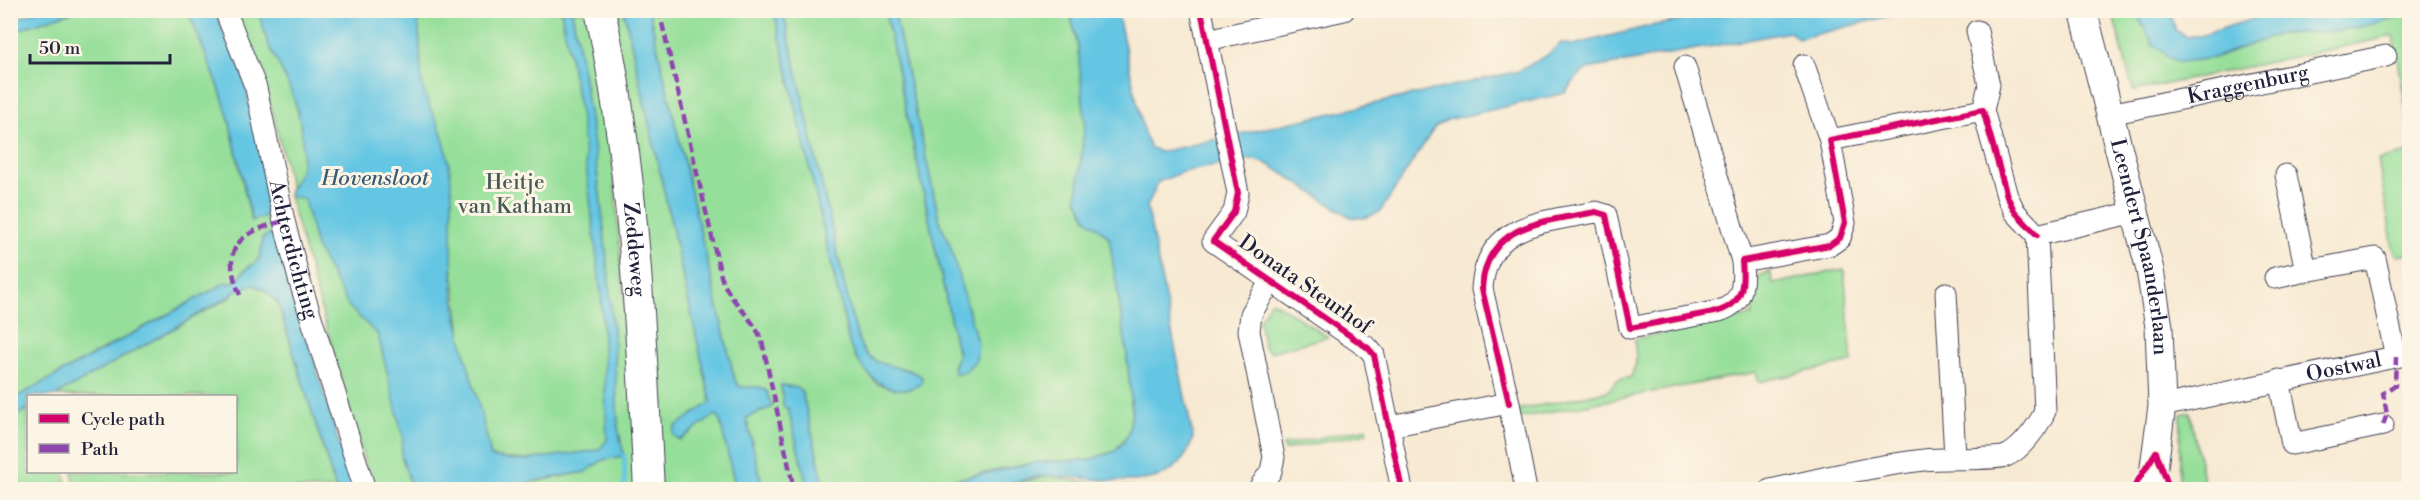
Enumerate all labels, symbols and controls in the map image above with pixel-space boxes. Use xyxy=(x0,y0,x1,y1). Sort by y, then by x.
scale bar xyxy=(30,27,170,65)
text: 50 m xyxy=(39,37,81,60)
street label: Kraggenburg xyxy=(2185,60,2311,110)
street label: Leendert Spaanderlaan xyxy=(2104,136,2173,356)
water label: Hovensloot xyxy=(320,165,430,192)
park label: Heitje van Katham xyxy=(457,170,572,220)
street label: Achterdichting xyxy=(263,177,324,323)
street label: Zeddeweg xyxy=(617,201,651,298)
street label: Donata Steurhof xyxy=(1234,230,1378,341)
street label: Oostwal xyxy=(2304,347,2384,388)
legend xyxy=(27,395,237,473)
text: Cycle path xyxy=(81,408,165,431)
text: Path xyxy=(81,438,119,461)

